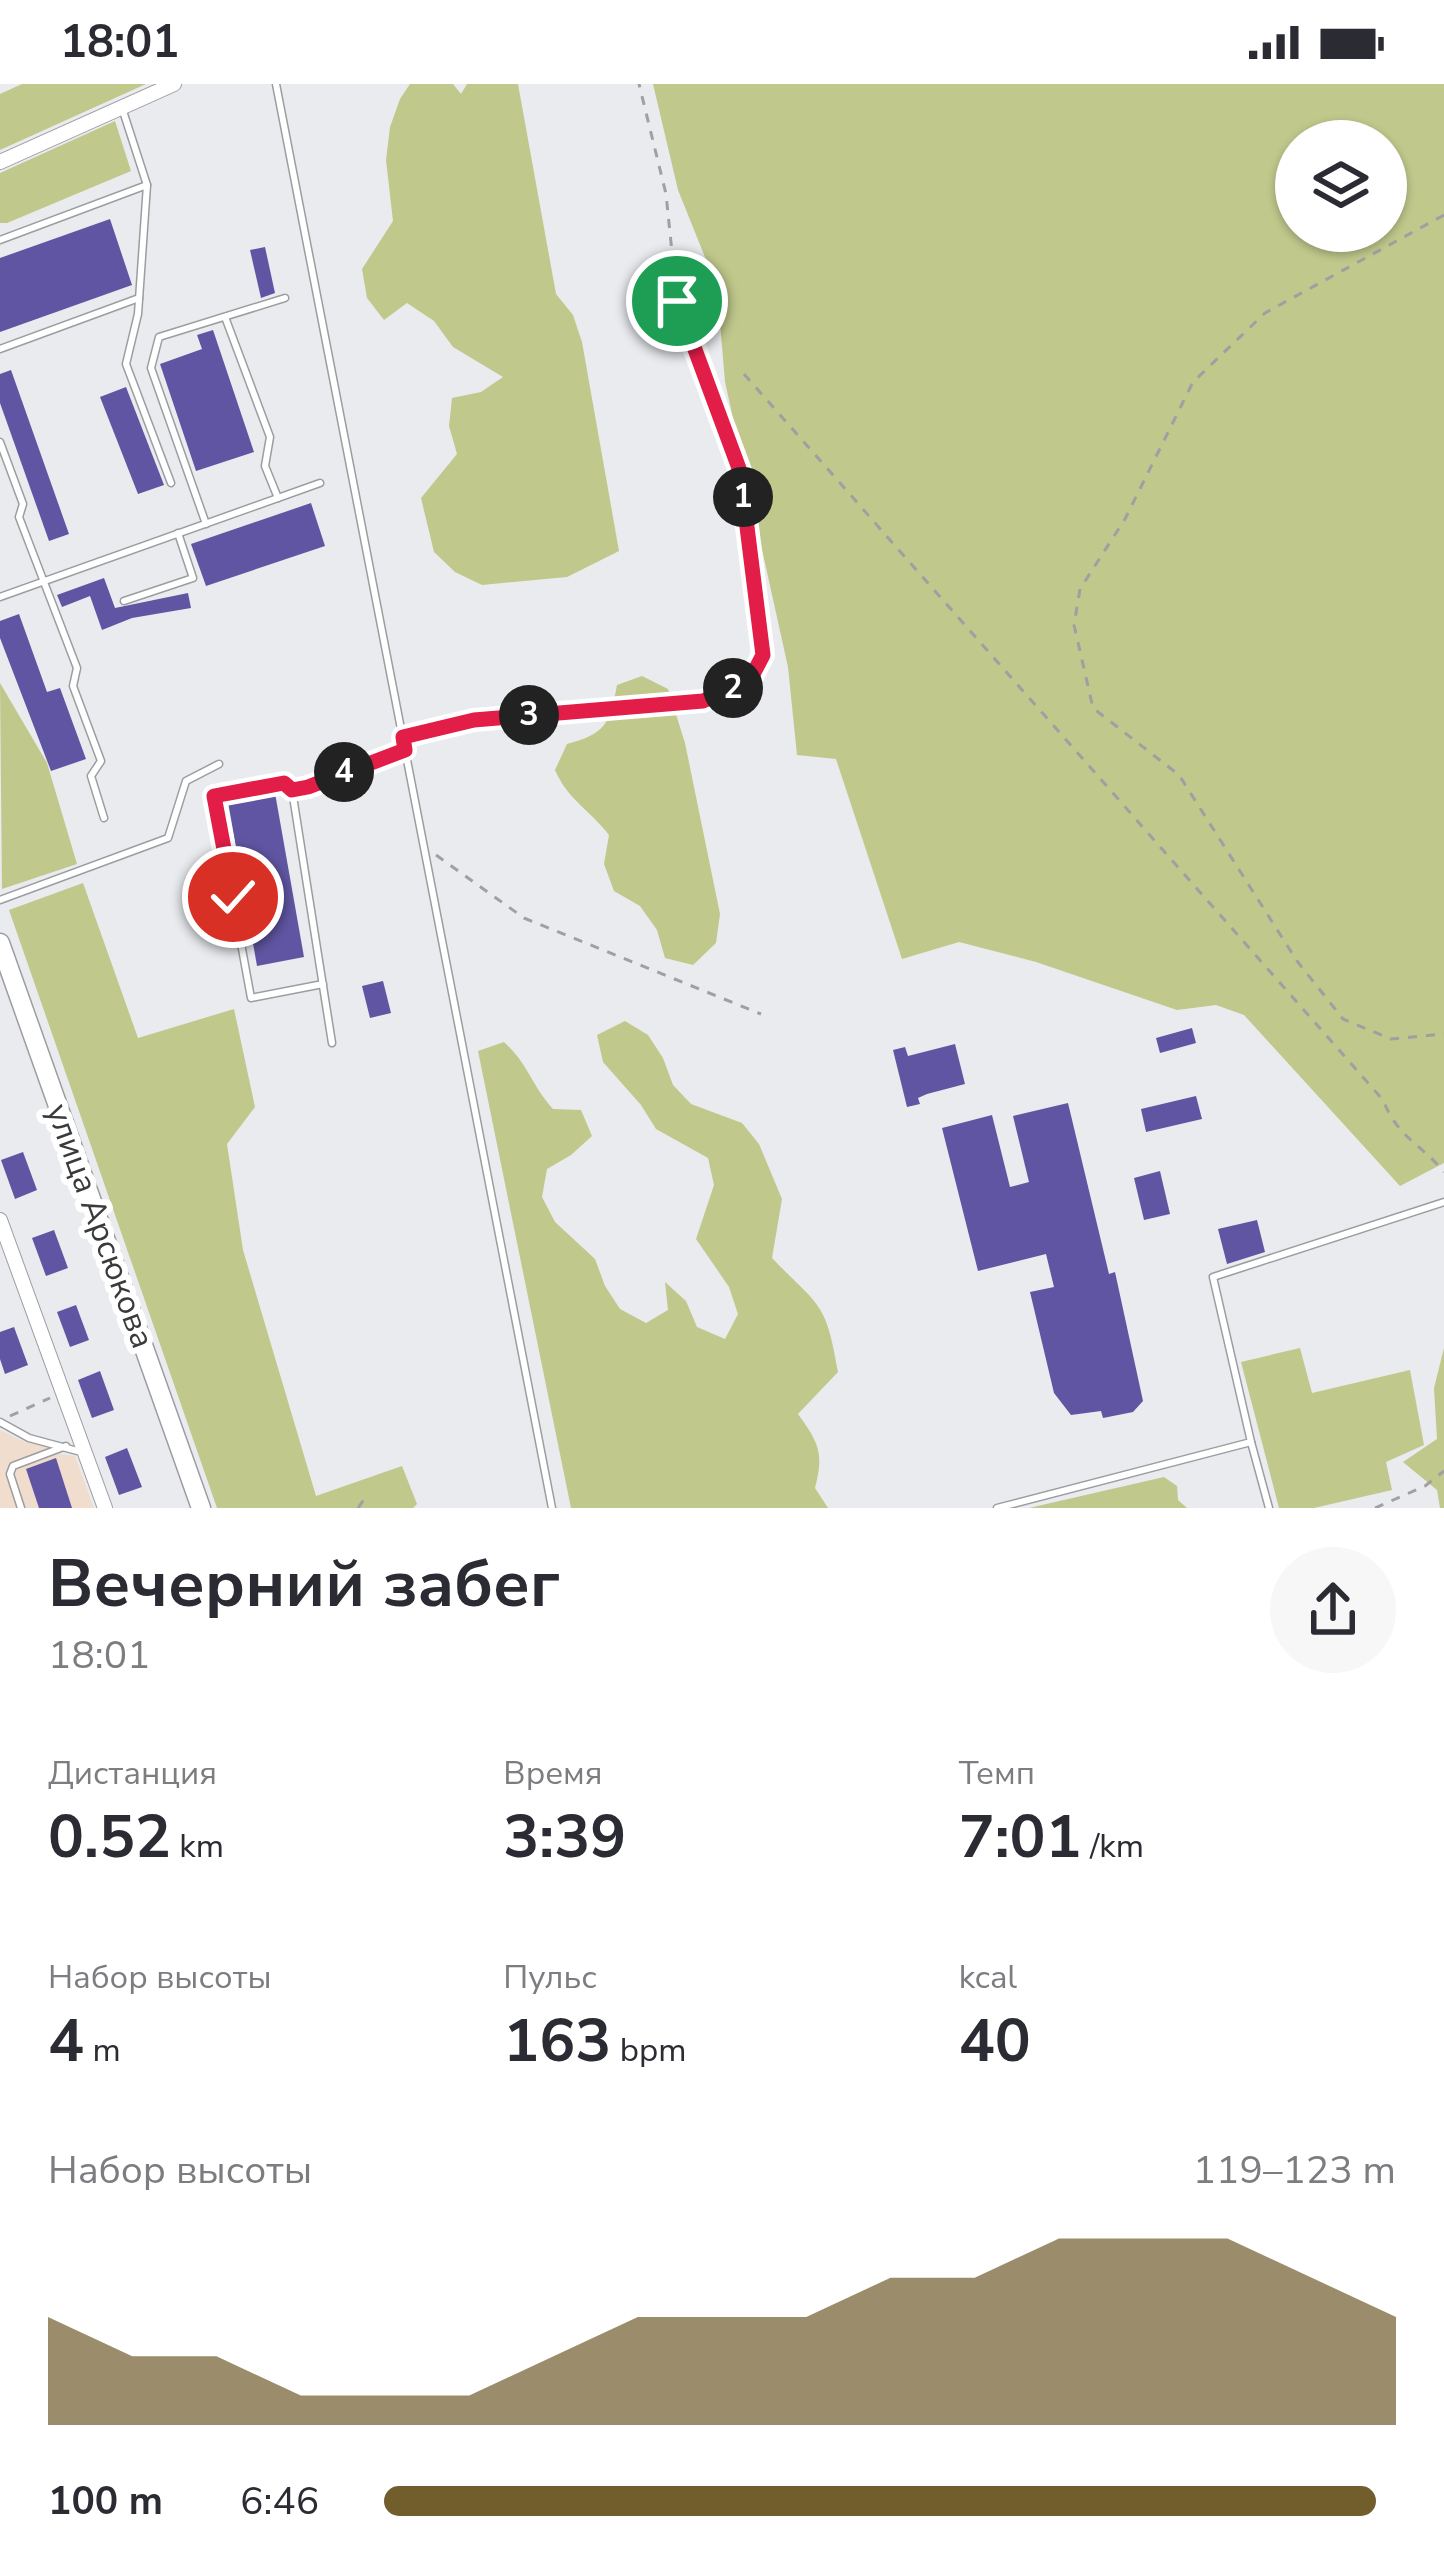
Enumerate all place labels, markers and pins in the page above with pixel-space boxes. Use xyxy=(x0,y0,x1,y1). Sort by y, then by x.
pin xyxy=(626,250,728,352)
pin: 1 xyxy=(713,467,773,527)
pin: 2 xyxy=(703,658,763,718)
pin: 3 xyxy=(499,685,559,745)
pin: 4 xyxy=(314,742,374,802)
pin xyxy=(182,846,284,948)

